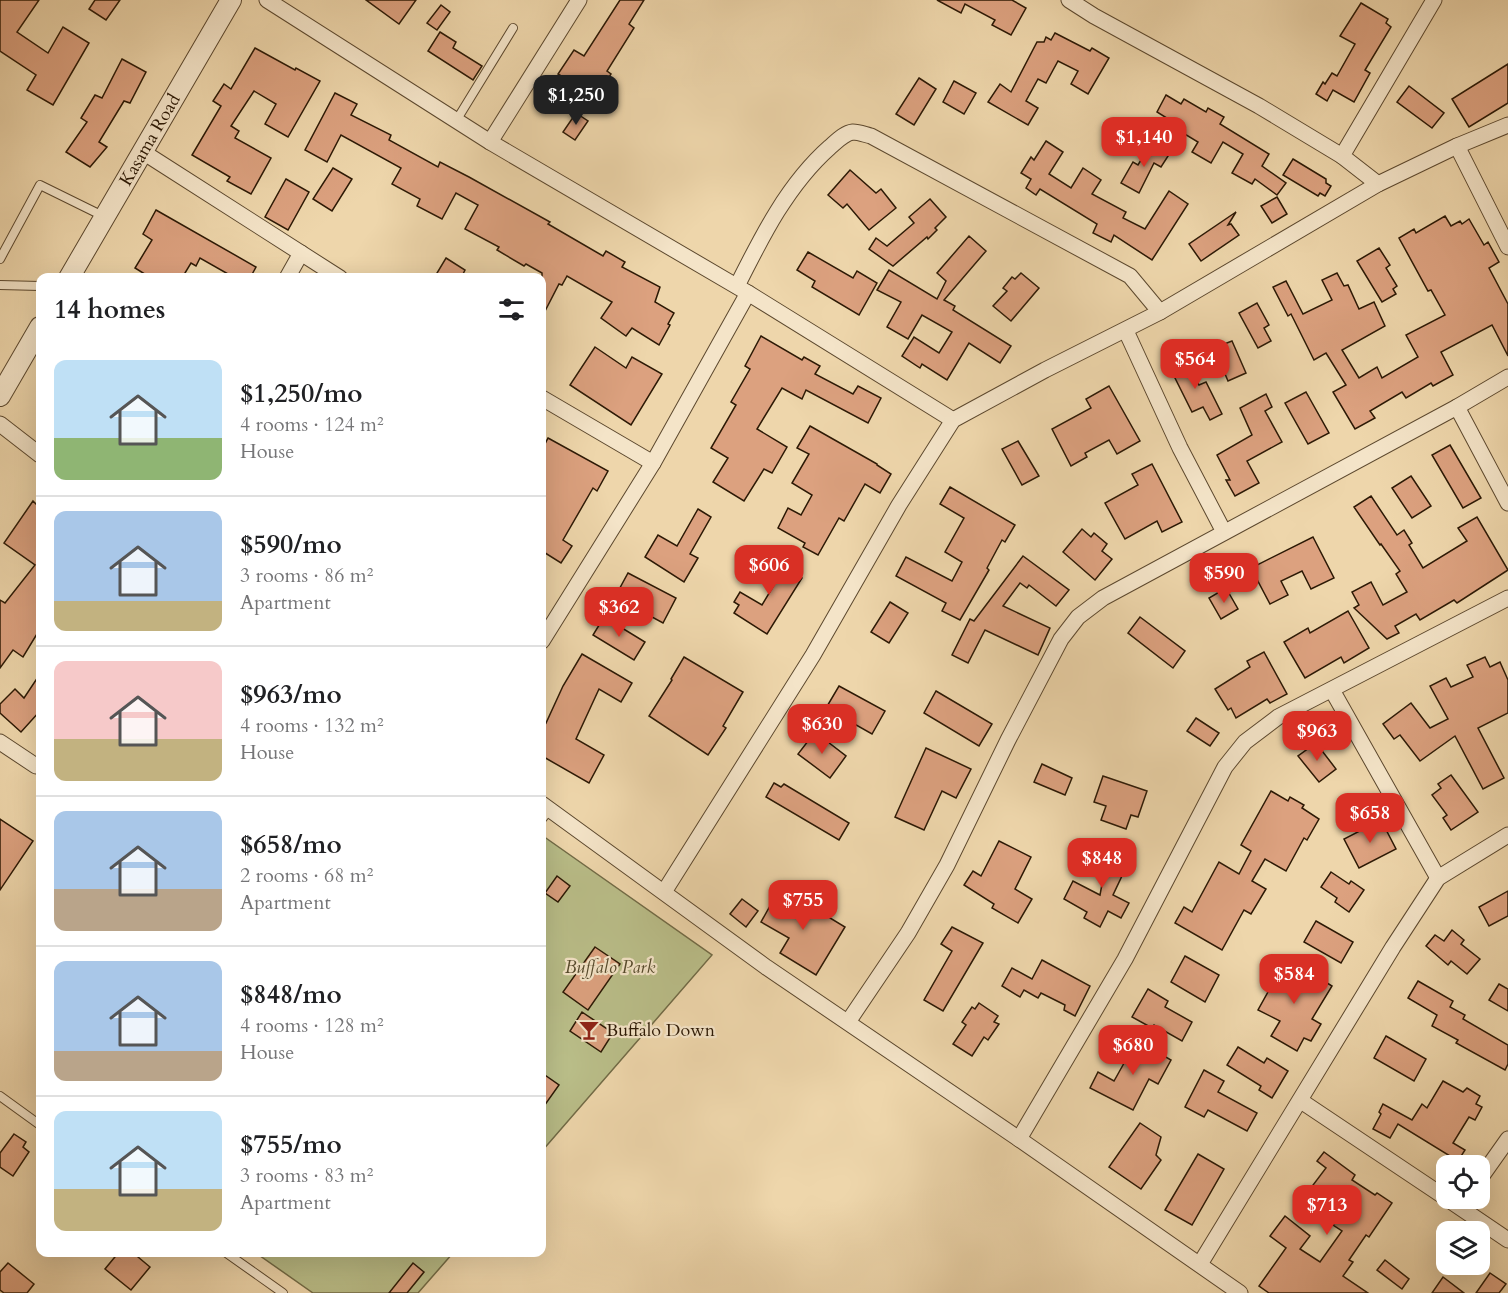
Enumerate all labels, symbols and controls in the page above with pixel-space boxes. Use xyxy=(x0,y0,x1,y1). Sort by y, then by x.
pin: $1,250 xyxy=(527,75,625,126)
text: $1,250 xyxy=(547,81,605,108)
street label: Kasama Road xyxy=(113,89,187,191)
pin: $1,140 xyxy=(1095,117,1193,168)
text: $1,140 xyxy=(1115,123,1173,150)
text: 14 homes xyxy=(54,292,165,327)
icon: filters xyxy=(495,293,528,326)
pin: $564 xyxy=(1159,339,1231,390)
text: $564 xyxy=(1175,345,1215,372)
text: $1,250/mo xyxy=(240,376,363,411)
icon: home xyxy=(102,384,174,456)
text: 4 rooms · 124 m² xyxy=(240,411,384,438)
text: House xyxy=(240,438,294,465)
text: $590/mo xyxy=(240,527,342,562)
icon: home xyxy=(102,535,174,607)
pin: $606 xyxy=(733,545,805,596)
text: $606 xyxy=(749,551,789,578)
pin: $590 xyxy=(1188,553,1260,604)
text: $590 xyxy=(1204,559,1244,586)
text: 3 rooms · 86 m² xyxy=(240,562,373,589)
pin: $362 xyxy=(583,587,655,638)
text: Apartment xyxy=(240,589,331,616)
text: $362 xyxy=(599,593,639,620)
text: $963/mo xyxy=(240,677,342,712)
icon: home xyxy=(102,685,174,757)
pin: $630 xyxy=(786,704,858,755)
text: $630 xyxy=(802,710,842,737)
pin: $963 xyxy=(1281,711,1353,762)
text: 4 rooms · 132 m² xyxy=(240,712,384,739)
text: $963 xyxy=(1297,717,1337,744)
text: House xyxy=(240,739,294,766)
pin: $658 xyxy=(1334,793,1406,844)
text: $658 xyxy=(1350,799,1390,826)
text: $658/mo xyxy=(240,827,342,862)
icon: home xyxy=(102,835,174,907)
pin: $848 xyxy=(1066,838,1138,889)
text: $848 xyxy=(1082,844,1122,871)
text: 2 rooms · 68 m² xyxy=(240,862,373,889)
pin: $755 xyxy=(767,880,839,931)
text: $755 xyxy=(783,886,823,913)
text: Apartment xyxy=(240,889,331,916)
pin: $584 xyxy=(1258,954,1330,1005)
park label: Buffalo Park xyxy=(565,955,655,980)
text: $584 xyxy=(1274,960,1314,987)
text: $848/mo xyxy=(240,977,342,1012)
icon: home xyxy=(102,985,174,1057)
text: 4 rooms · 128 m² xyxy=(240,1012,384,1039)
bar icon: Buffalo Down xyxy=(577,1018,601,1042)
place label: Buffalo Down xyxy=(606,1018,716,1043)
pin: $680 xyxy=(1097,1025,1169,1076)
text: $680 xyxy=(1113,1031,1153,1058)
text: House xyxy=(240,1039,294,1066)
text: $755/mo xyxy=(240,1127,342,1162)
icon: home xyxy=(102,1135,174,1207)
map controls xyxy=(1436,1155,1490,1275)
button: locate xyxy=(1436,1155,1490,1209)
text: 3 rooms · 83 m² xyxy=(240,1162,373,1189)
pin: $713 xyxy=(1291,1185,1363,1236)
text: Apartment xyxy=(240,1189,331,1216)
text: $713 xyxy=(1307,1191,1347,1218)
button: layers xyxy=(1436,1221,1490,1275)

